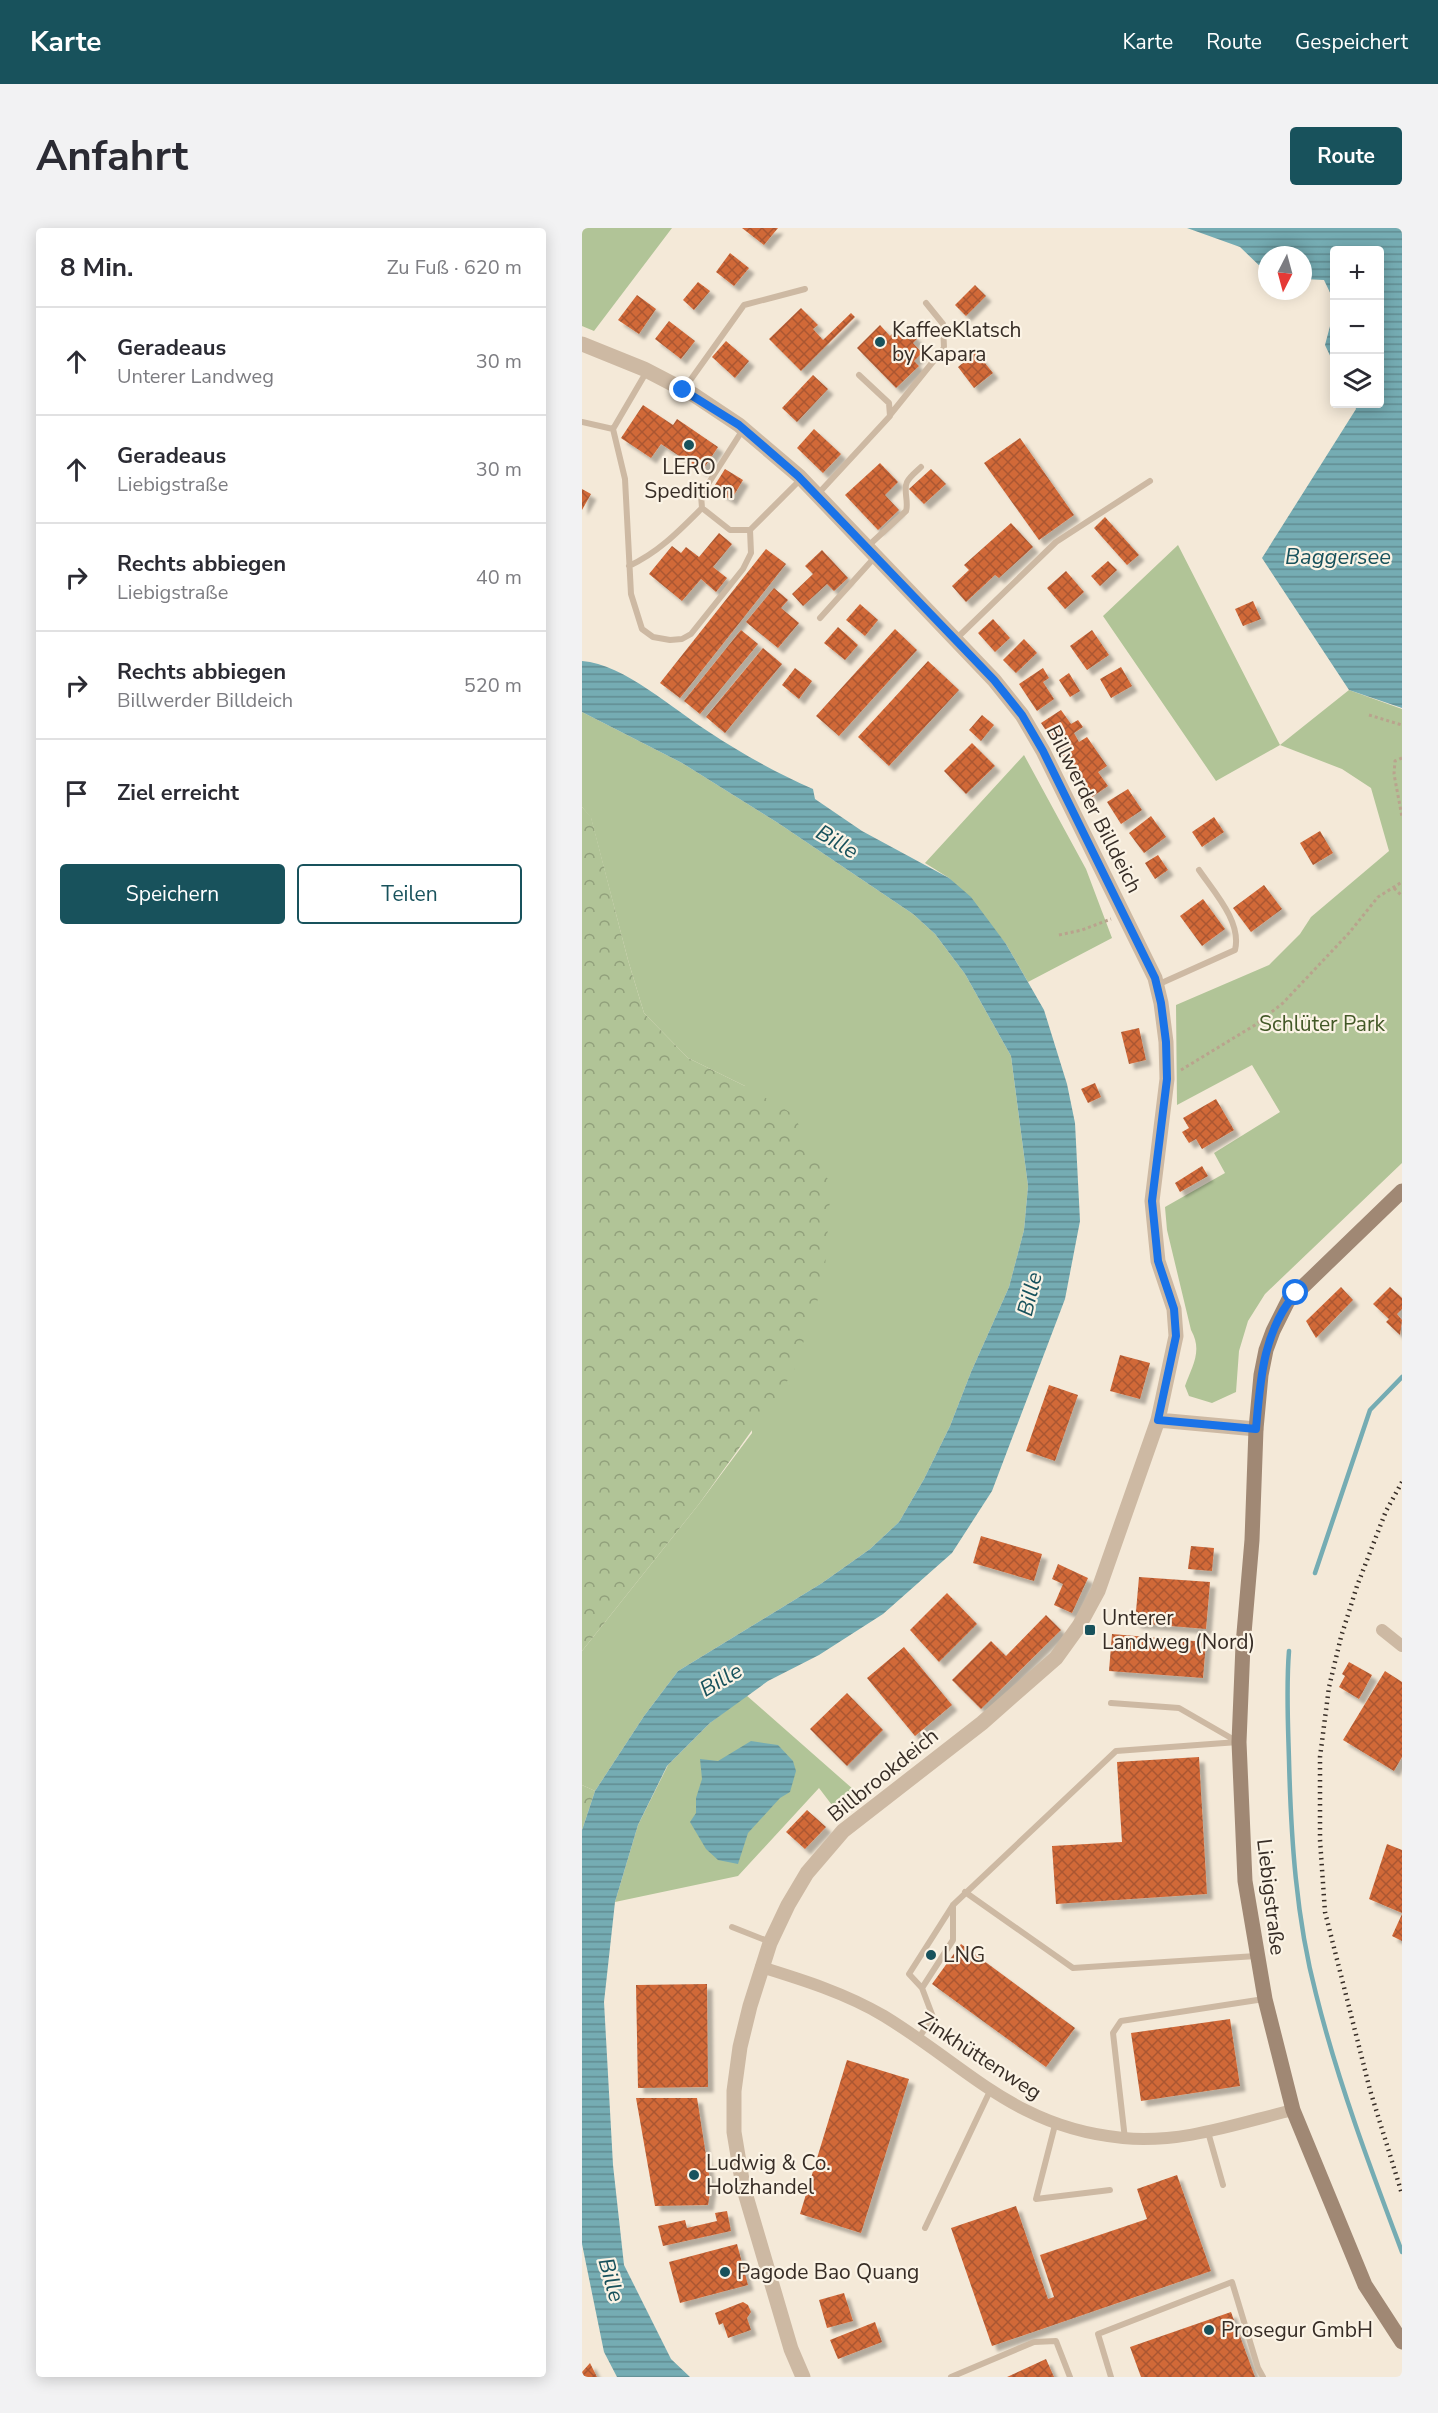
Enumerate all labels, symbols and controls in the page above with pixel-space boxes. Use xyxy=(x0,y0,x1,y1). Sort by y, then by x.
text: Karte xyxy=(30,23,101,61)
text: Karte xyxy=(1123,28,1173,56)
text: Route xyxy=(1206,28,1262,56)
text: Gespeichert xyxy=(1295,28,1408,56)
button: Route xyxy=(1290,127,1402,185)
text: Anfahrt xyxy=(36,128,188,185)
north arrow xyxy=(1258,246,1312,300)
map controls xyxy=(1330,246,1384,408)
button: + xyxy=(1330,246,1384,300)
text: 8 Min. xyxy=(60,250,133,285)
text: Zu Fuß · 620 m xyxy=(387,254,522,281)
button: − xyxy=(1330,300,1384,354)
place label: KaffeeKlatsch by Kapara xyxy=(892,316,1022,368)
text: Geradeaus xyxy=(117,333,226,363)
marker: KaffeeKlatsch by Kapara xyxy=(873,335,887,349)
icon: ahead xyxy=(60,345,93,378)
text: 30 m xyxy=(476,348,522,375)
button: layers xyxy=(1330,354,1384,408)
text: Unterer Landweg xyxy=(117,363,274,390)
route end xyxy=(669,376,695,402)
marker: LERO Spedition xyxy=(682,438,696,452)
text: Geradeaus xyxy=(117,441,226,471)
icon: ahead xyxy=(60,453,93,486)
place label: LERO Spedition xyxy=(644,453,734,505)
text: 30 m xyxy=(476,456,522,483)
text: Liebigstraße xyxy=(117,471,228,498)
water label: Baggersee xyxy=(1285,542,1391,572)
text: Rechts abbiegen xyxy=(117,549,286,579)
icon: right xyxy=(60,561,93,594)
text: 40 m xyxy=(476,564,522,591)
text: Liebigstraße xyxy=(117,579,228,606)
text: Rechts abbiegen xyxy=(117,657,286,687)
icon: right xyxy=(60,669,93,702)
text: 520 m xyxy=(464,672,522,699)
text: Billwerder Billdeich xyxy=(117,687,293,714)
street label: Billwerder Billdeich xyxy=(1040,720,1148,898)
icon: arrive xyxy=(60,777,93,810)
text: Ziel erreicht xyxy=(117,778,239,808)
water label: Bille xyxy=(810,818,864,866)
button: Speichern xyxy=(60,864,285,924)
button: Teilen xyxy=(297,864,522,924)
park label: Schlüter Park xyxy=(1259,1010,1385,1038)
water label: Bille xyxy=(1010,1268,1050,1319)
route start xyxy=(1282,1279,1308,1305)
place label: Unterer Landweg (Nord) xyxy=(1102,1604,1255,1656)
marker: Unterer Landweg (Nord) xyxy=(1083,1623,1097,1637)
water label: Bille xyxy=(694,1656,748,1704)
street label: Billbrookdeich xyxy=(822,1722,944,1828)
street label: Liebigstraße xyxy=(1250,1837,1292,1957)
place label: LNG xyxy=(943,1941,985,1969)
marker: LNG xyxy=(924,1948,938,1962)
street label: Zinkhüttenweg xyxy=(913,2006,1047,2106)
place label: Ludwig & Co. Holzhandel xyxy=(706,2149,831,2201)
marker: Ludwig & Co. Holzhandel xyxy=(687,2168,701,2182)
water label: Bille xyxy=(590,2254,632,2306)
place label: Pagode Bao Quang xyxy=(737,2258,919,2286)
marker: Pagode Bao Quang xyxy=(718,2265,732,2279)
place label: Prosegur GmbH xyxy=(1221,2316,1373,2344)
marker: Prosegur GmbH xyxy=(1202,2323,1216,2337)

